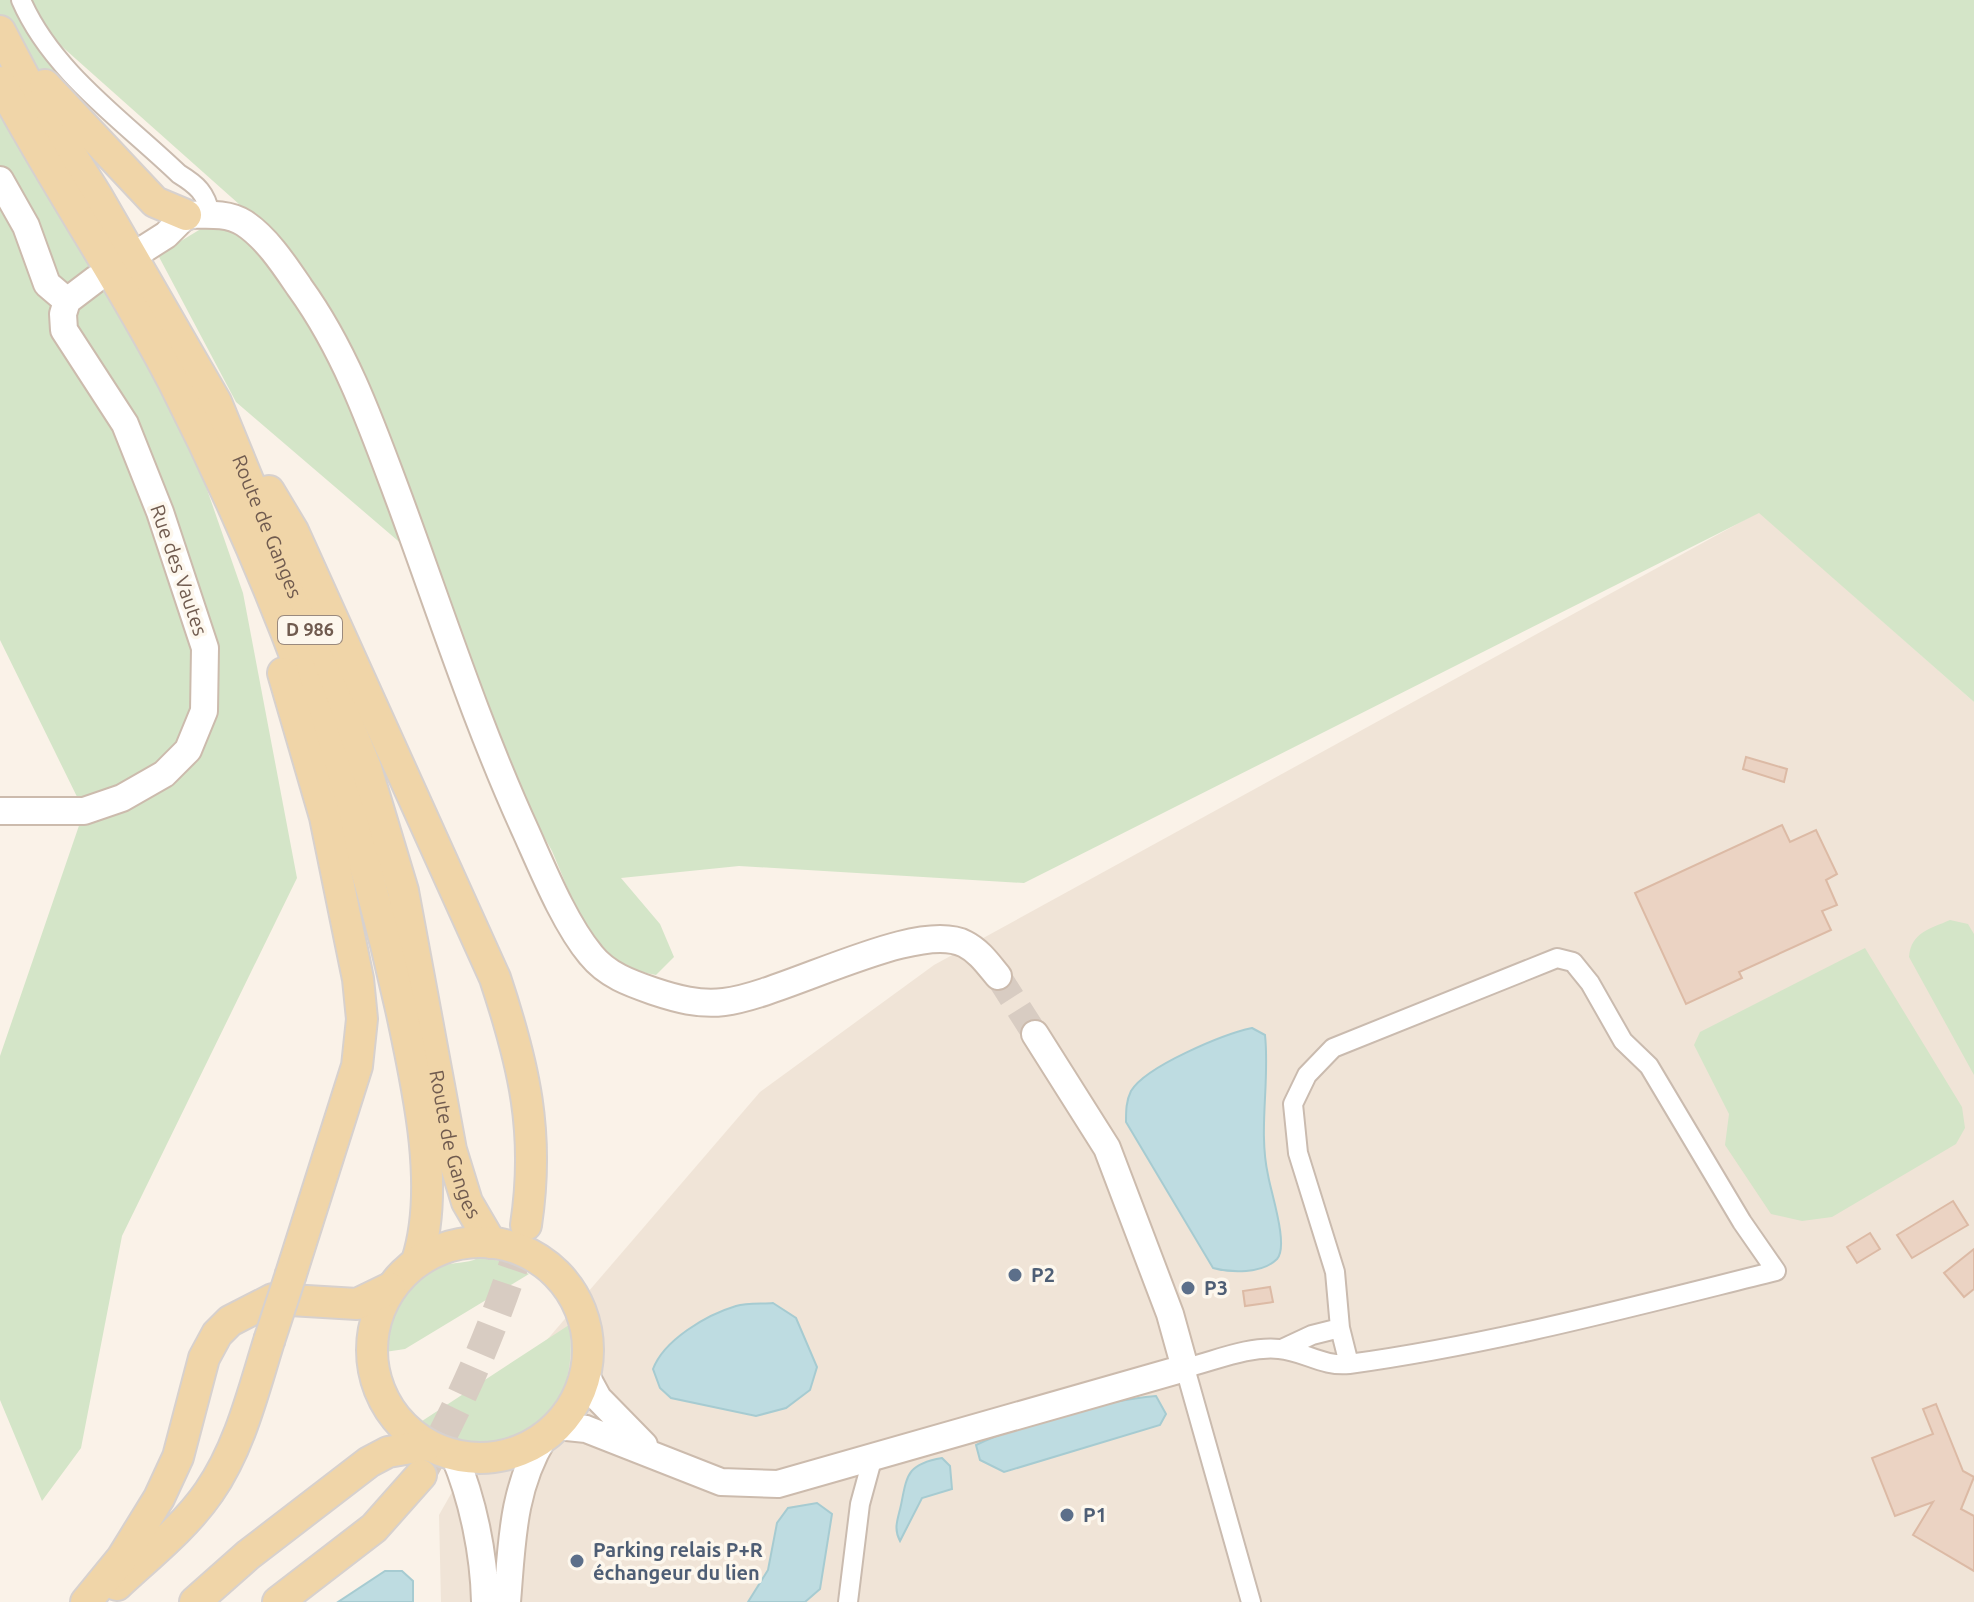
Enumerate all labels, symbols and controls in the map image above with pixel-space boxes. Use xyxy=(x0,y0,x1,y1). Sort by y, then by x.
street label: Route de Ganges xyxy=(228,451,307,601)
street label: Rue des Vautes xyxy=(146,501,213,638)
road number: D 986 xyxy=(278,616,342,644)
street label: Route de Ganges xyxy=(425,1068,486,1222)
place label: P2 xyxy=(1031,1263,1055,1286)
marker: P2 xyxy=(1006,1266,1024,1284)
place label: P3 xyxy=(1204,1276,1228,1299)
marker: P3 xyxy=(1179,1279,1197,1297)
place label: P1 xyxy=(1083,1503,1107,1526)
marker: P1 xyxy=(1058,1506,1076,1524)
place label: Parking relais P+R échangeur du lien xyxy=(593,1538,763,1584)
marker: Parking relais P+R échangeur du lien xyxy=(568,1552,586,1570)

